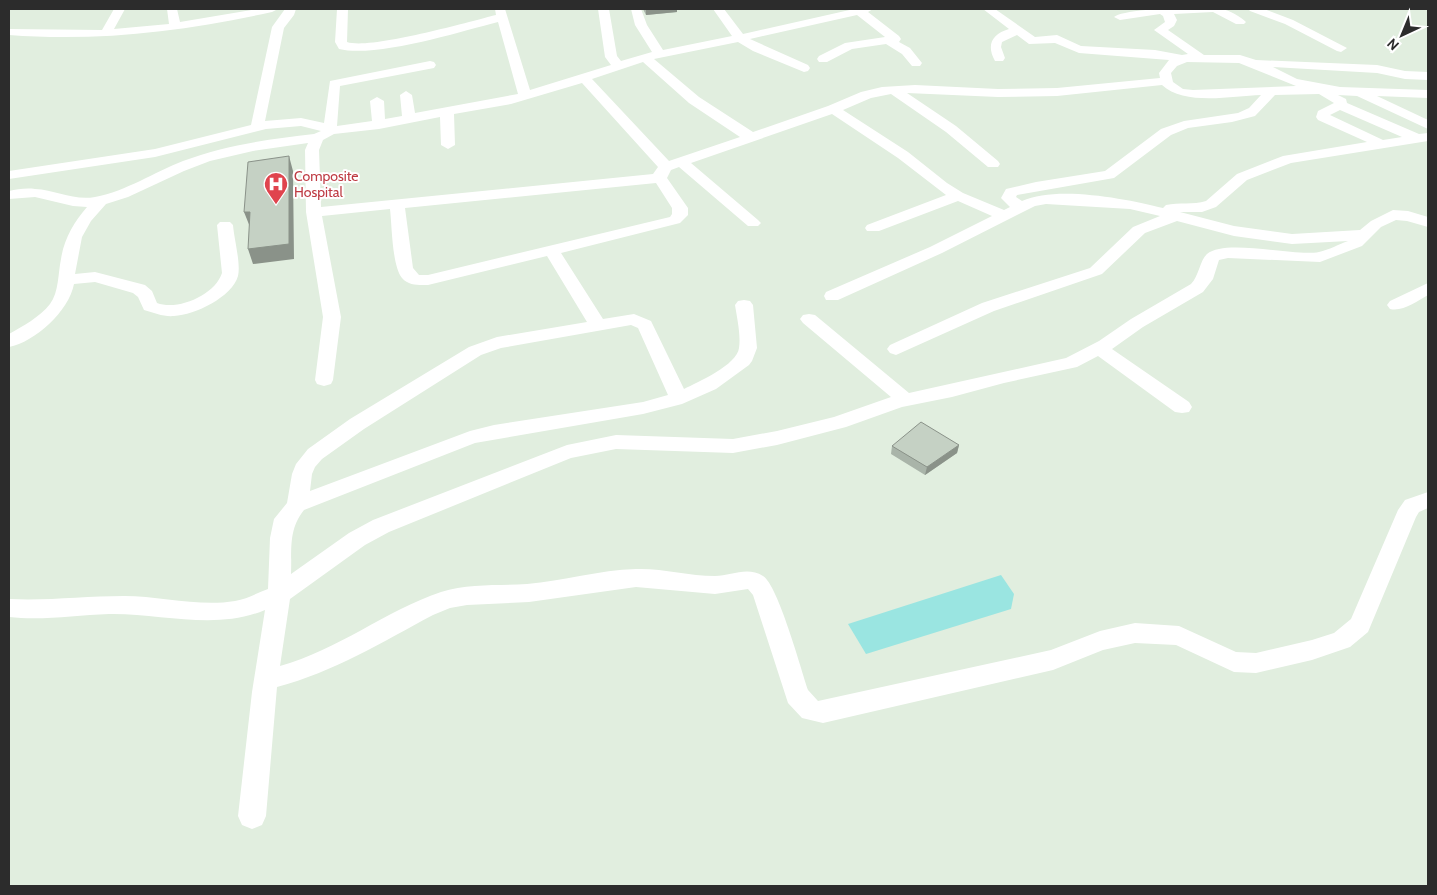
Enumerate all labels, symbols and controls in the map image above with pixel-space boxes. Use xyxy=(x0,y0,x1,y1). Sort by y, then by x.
north arrow xyxy=(1377,10,1427,60)
text: N xyxy=(1383,34,1403,54)
place label: Composite Hospital xyxy=(294,167,359,201)
hospital icon: Composite Hospital xyxy=(263,171,289,205)

